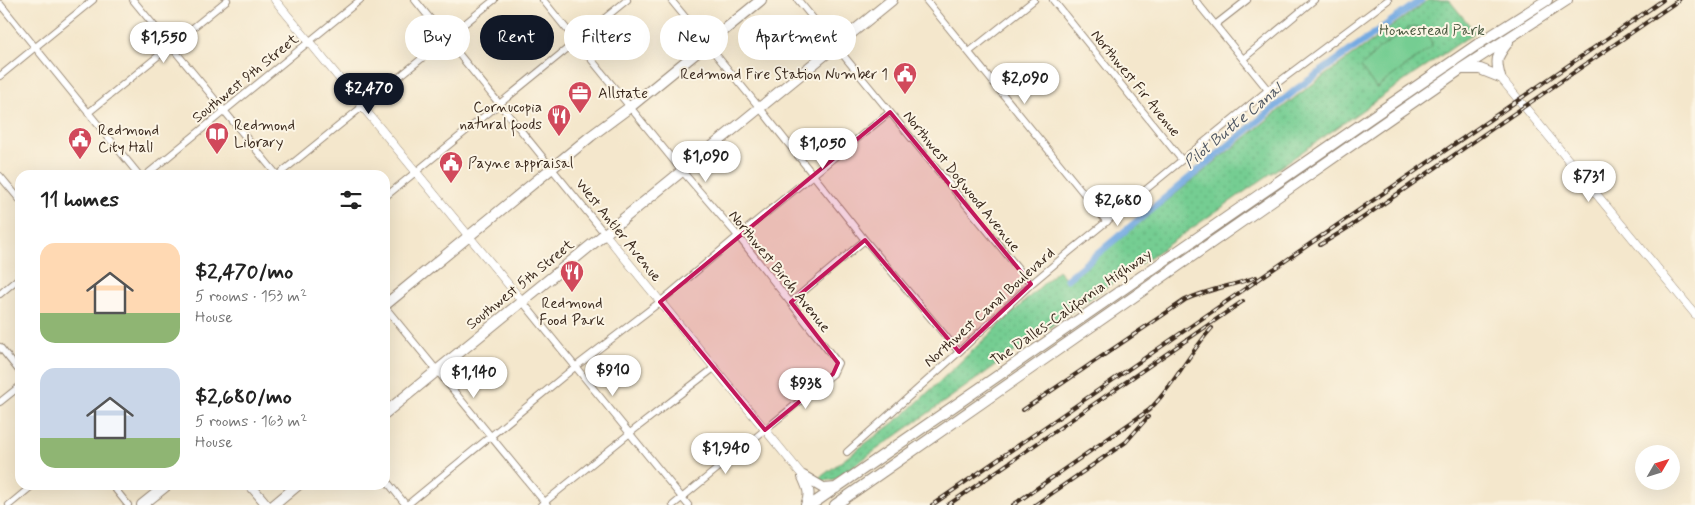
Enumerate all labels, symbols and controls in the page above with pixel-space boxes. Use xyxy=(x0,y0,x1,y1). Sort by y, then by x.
chip: Buy xyxy=(405,15,470,60)
chip: Rent xyxy=(480,15,554,60)
chip: Filters xyxy=(564,15,650,60)
chip: New xyxy=(660,15,728,60)
chip: Apartment xyxy=(738,15,856,60)
park label: Homestead Park xyxy=(1379,21,1485,41)
pin: $1,550 xyxy=(123,22,205,64)
street label: Northwest Fir Avenue xyxy=(1086,26,1185,142)
text: $1,550 xyxy=(141,27,187,48)
street label: Southwest 9th Street xyxy=(188,29,303,128)
public building icon: Redmond Fire Station Number 1 xyxy=(892,61,918,95)
pin: $2,090 xyxy=(984,62,1066,105)
place label: Redmond Fire Station Number 1 xyxy=(680,65,888,85)
text: $2,090 xyxy=(1001,68,1049,89)
pin: $2,470 xyxy=(328,72,410,115)
water label: Pilot Butte Canal xyxy=(1180,77,1288,173)
text: $2,470 xyxy=(345,78,393,99)
office icon: Allstate xyxy=(567,80,593,114)
place label: Allstate xyxy=(598,84,648,104)
place label: Cornucopia natural foods xyxy=(460,98,542,137)
restaurant icon: Cornucopia natural foods xyxy=(546,103,572,137)
street label: Northwest Dogwood Avenue xyxy=(897,107,1024,257)
place label: Redmond Library xyxy=(234,116,295,153)
place label: Redmond City Hall xyxy=(98,121,159,158)
library icon: Redmond Library xyxy=(204,121,230,155)
public building icon: Redmond City Hall xyxy=(67,126,93,160)
pin: $1,050 xyxy=(782,128,864,170)
text: $1,050 xyxy=(799,133,847,154)
pin: $1,090 xyxy=(665,140,747,183)
text: $1,090 xyxy=(683,146,729,167)
public building icon: Payne appraisal xyxy=(438,150,464,184)
place label: Payne appraisal xyxy=(468,154,574,174)
pin: $731 xyxy=(1559,160,1619,203)
text: $731 xyxy=(1573,166,1605,187)
street label: West Antler Avenue xyxy=(571,175,666,286)
pin: $2,680 xyxy=(1077,184,1159,227)
text: 11 homes xyxy=(40,186,119,214)
icon: filters xyxy=(337,186,365,214)
text: $2,680 xyxy=(1094,190,1142,211)
street label: Northwest Birch Avenue xyxy=(724,206,835,337)
street label: Southwest 5th Street xyxy=(462,235,579,335)
street label: Northwest Canal Boulevard xyxy=(920,244,1059,372)
street label: The Dalles-California Highway xyxy=(987,244,1157,373)
text: $2,470/mo xyxy=(195,258,293,286)
restaurant icon: Redmond Food Park xyxy=(559,259,585,293)
icon: home xyxy=(80,263,140,323)
text: 5 rooms · 153 m² xyxy=(195,286,307,307)
place label: Redmond Food Park xyxy=(539,294,605,331)
text: House xyxy=(195,307,233,328)
pin: $910 xyxy=(583,354,643,397)
pin: $1,140 xyxy=(433,356,515,399)
text: $910 xyxy=(596,360,630,381)
text: $1,140 xyxy=(451,362,497,383)
pin: $938 xyxy=(776,368,836,410)
text: $938 xyxy=(790,373,822,394)
text: $2,680/mo xyxy=(195,383,292,411)
icon: home xyxy=(80,388,140,448)
text: 5 rooms · 163 m² xyxy=(195,411,307,432)
text: House xyxy=(195,432,233,453)
pin: $1,940 xyxy=(685,432,767,475)
text: $1,940 xyxy=(702,438,750,459)
north arrow xyxy=(1635,445,1680,490)
map controls xyxy=(1635,445,1680,490)

